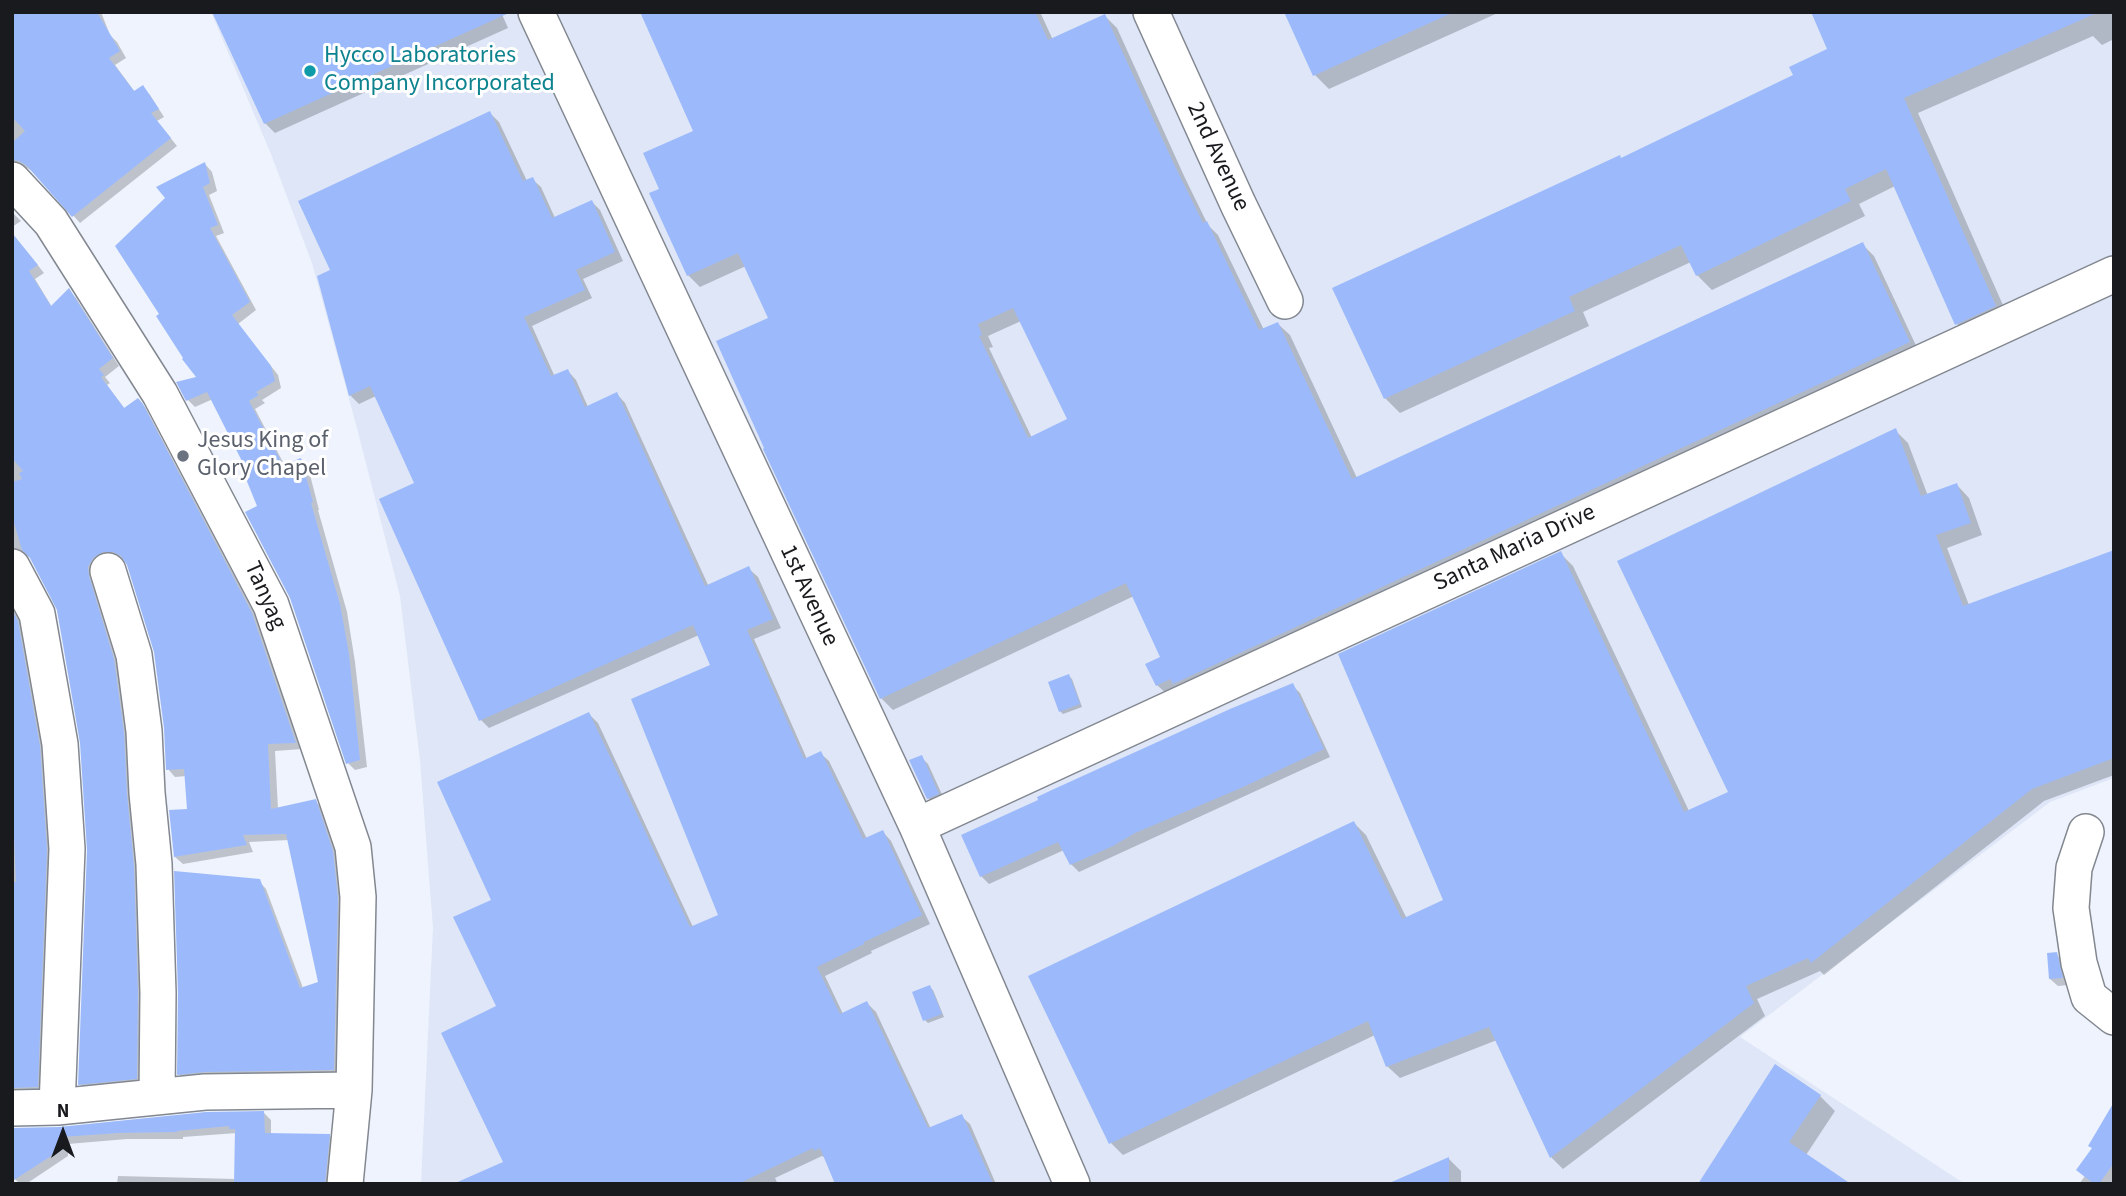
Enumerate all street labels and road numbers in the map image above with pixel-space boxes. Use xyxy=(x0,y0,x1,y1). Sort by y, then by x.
street label: 2nd Avenue xyxy=(1179,98,1255,216)
street label: Santa Maria Drive xyxy=(1430,499,1600,599)
street label: 1st Avenue xyxy=(772,541,844,651)
street label: Tanyag xyxy=(236,558,292,634)

